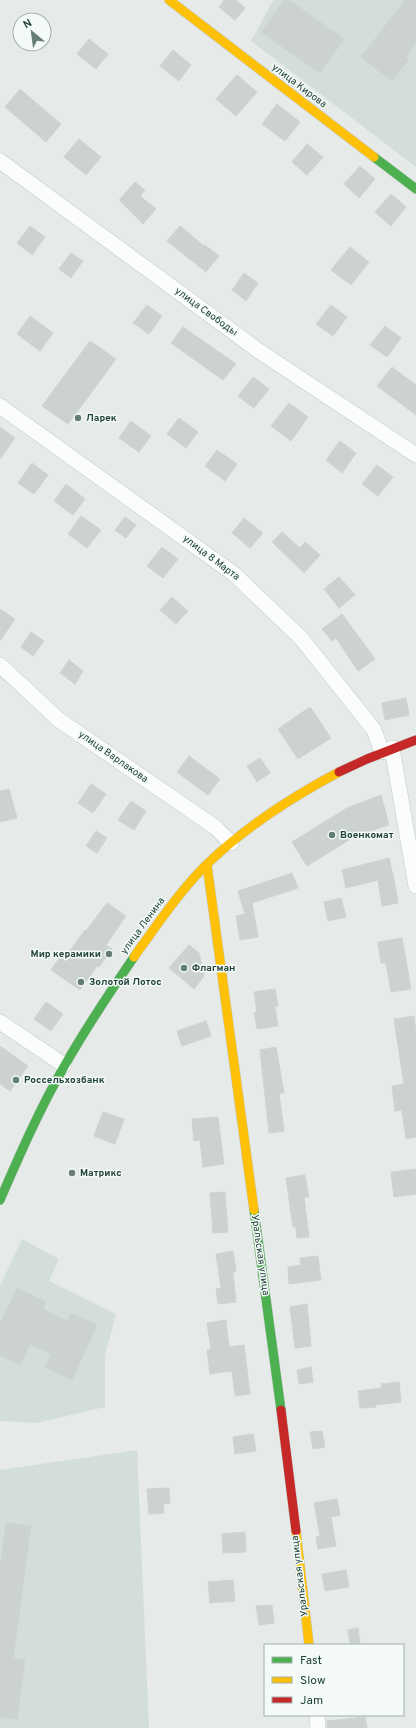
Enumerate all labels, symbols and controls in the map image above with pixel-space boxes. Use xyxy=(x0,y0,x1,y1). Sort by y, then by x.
north arrow xyxy=(12,12,52,52)
text: N xyxy=(21,16,34,32)
street label: улица Кирова xyxy=(269,61,329,111)
street label: улица Свободы xyxy=(172,285,240,339)
place label: Ларек xyxy=(86,412,117,425)
marker: Ларек xyxy=(73,413,83,423)
street label: улица 8 Марта xyxy=(180,532,242,584)
street label: улица Варлакова xyxy=(76,728,150,786)
place label: Военкомат xyxy=(340,829,394,842)
marker: Военкомат xyxy=(327,830,337,840)
street label: улица Ленина xyxy=(118,895,168,957)
place label: Мир керамики xyxy=(31,948,101,961)
marker: Мир керамики xyxy=(104,949,114,959)
place label: Флагман xyxy=(192,962,235,975)
marker: Флагман xyxy=(179,963,189,973)
place label: Золотой Лотос xyxy=(89,976,162,989)
marker: Золотой Лотос xyxy=(76,977,86,987)
place label: Россельхозбанк xyxy=(24,1074,105,1087)
marker: Россельхозбанк xyxy=(11,1075,21,1085)
place label: Матрикс xyxy=(80,1167,122,1180)
marker: Матрикс xyxy=(67,1168,77,1178)
street label: Уральская улица xyxy=(248,1214,272,1296)
street label: Уральская улица xyxy=(289,1535,311,1617)
legend xyxy=(264,1644,404,1716)
text: Fast xyxy=(300,1653,322,1669)
text: Slow xyxy=(300,1673,326,1689)
text: Jam xyxy=(300,1693,323,1709)

